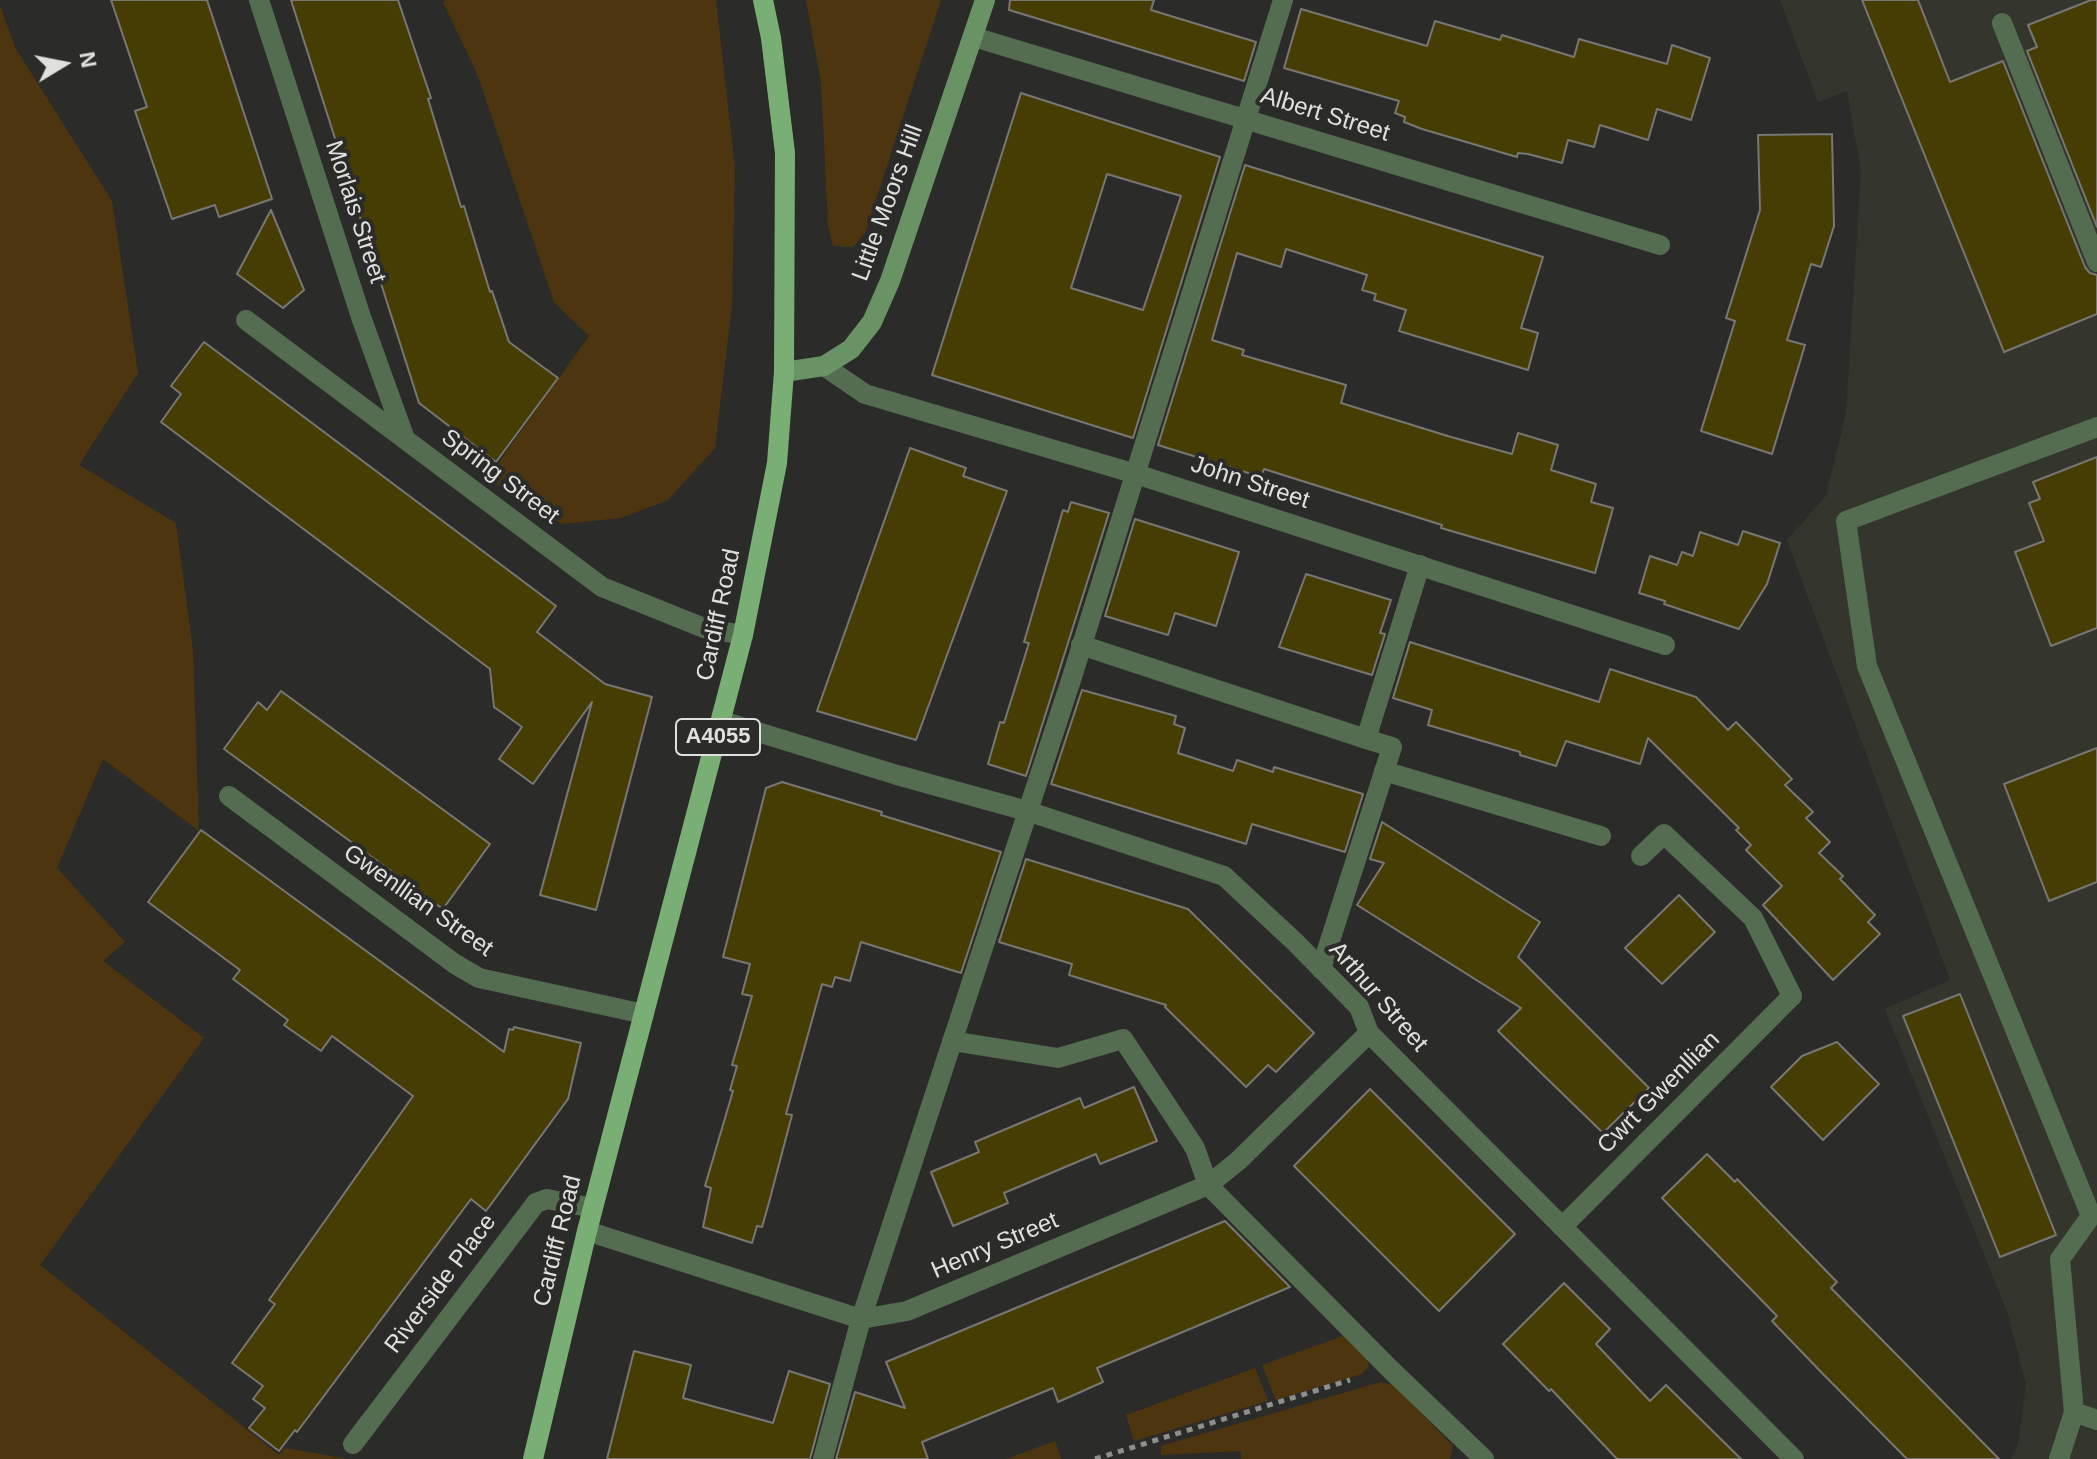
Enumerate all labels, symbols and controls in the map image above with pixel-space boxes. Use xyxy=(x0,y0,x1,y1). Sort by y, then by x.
north arrow xyxy=(24,24,104,104)
text: N xyxy=(74,50,102,70)
street label: Albert Street xyxy=(1257,82,1393,148)
street label: Little Moors Hill xyxy=(846,121,930,285)
street label: Morlais Street xyxy=(318,137,392,287)
street label: Spring Street xyxy=(435,423,565,531)
street label: John Street xyxy=(1187,450,1313,516)
street label: Cardiff Road xyxy=(691,546,747,684)
road number: A4055 xyxy=(676,719,760,755)
street label: Gwenllian Street xyxy=(338,839,498,963)
street label: Arthur Street xyxy=(1323,936,1433,1058)
street label: Cwrt Gwenllian xyxy=(1592,1026,1726,1160)
street label: Cardiff Road xyxy=(528,1172,588,1310)
street label: Henry Street xyxy=(927,1206,1063,1286)
street label: Riverside Place xyxy=(379,1209,503,1359)

